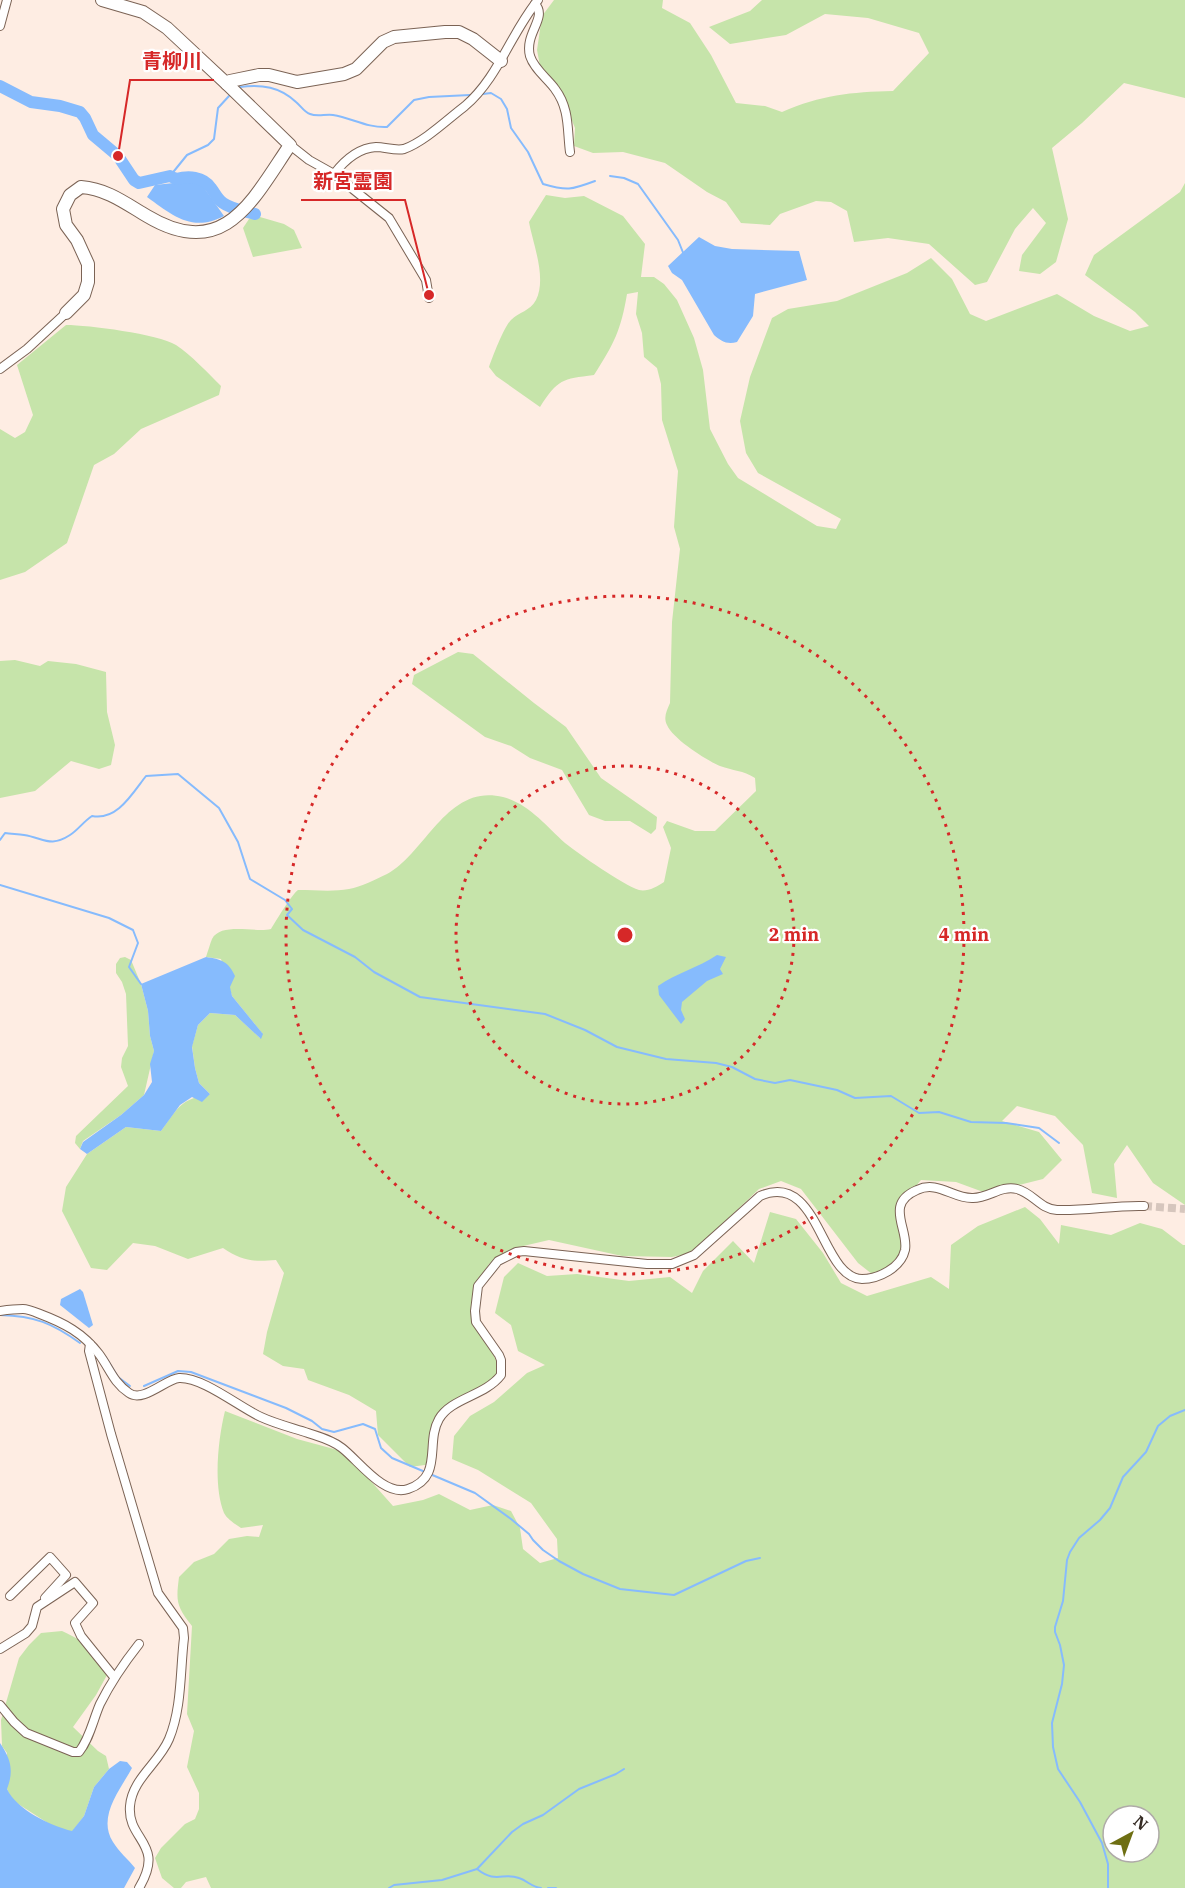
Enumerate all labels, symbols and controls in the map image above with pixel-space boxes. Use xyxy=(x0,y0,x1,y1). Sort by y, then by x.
callout: 青柳川 xyxy=(130,42,214,80)
text: 青柳川 xyxy=(142,47,202,74)
callout: 新宮霊園 xyxy=(301,162,405,200)
text: 新宮霊園 xyxy=(313,167,393,194)
text: 2 min xyxy=(769,923,819,946)
text: 4 min xyxy=(939,923,989,946)
centre of rings xyxy=(615,925,635,945)
north arrow xyxy=(1101,1804,1161,1864)
text: N xyxy=(1130,1811,1152,1834)

